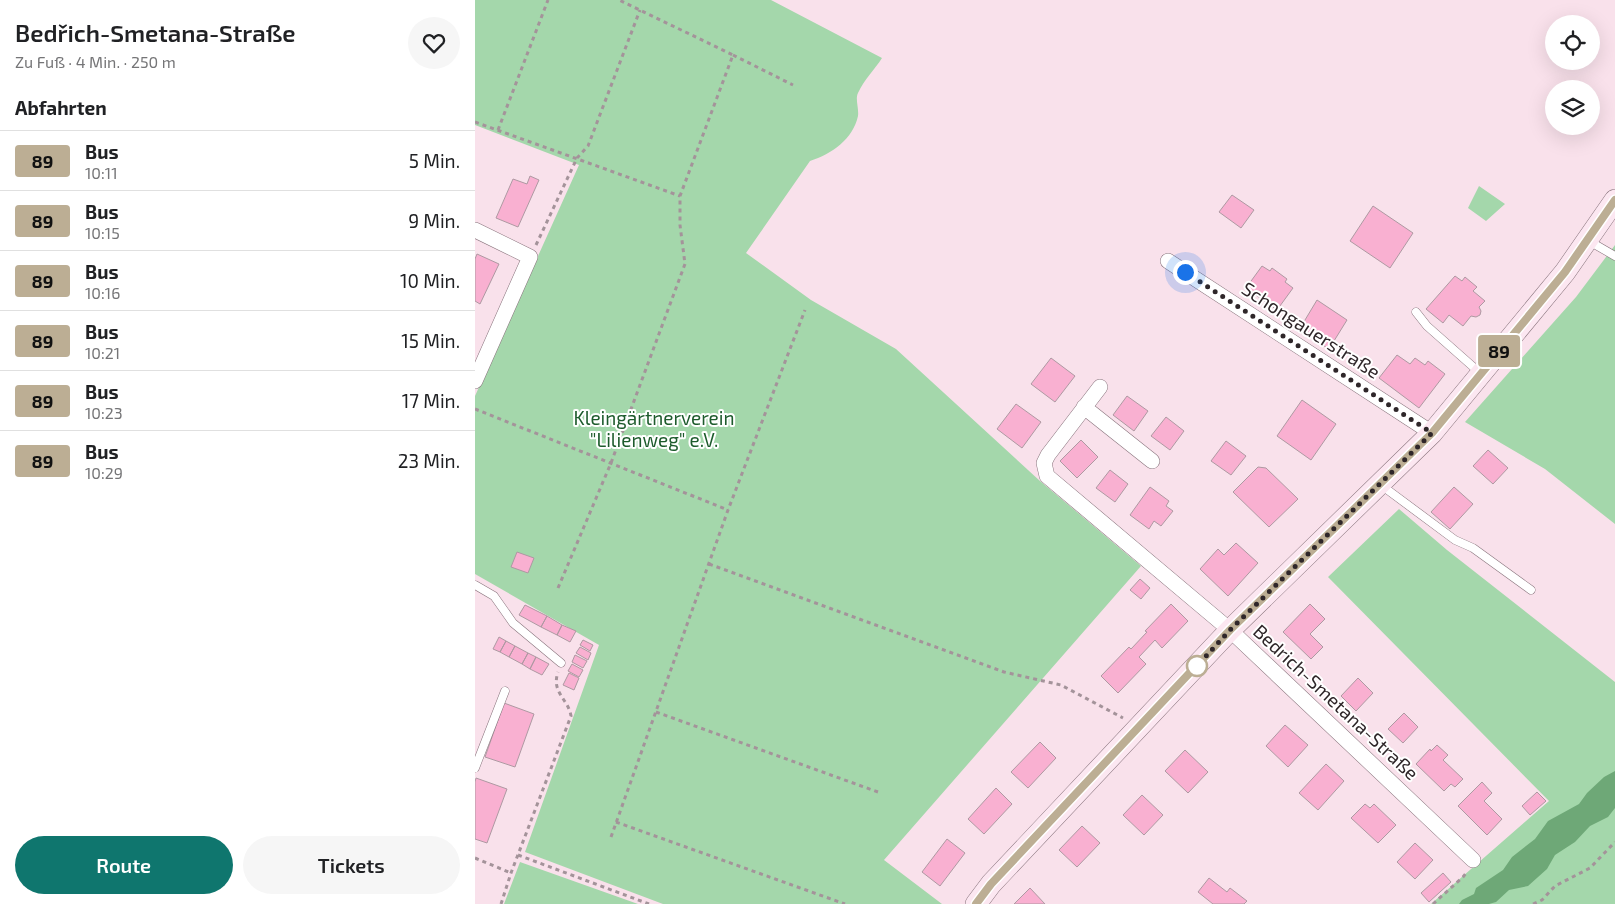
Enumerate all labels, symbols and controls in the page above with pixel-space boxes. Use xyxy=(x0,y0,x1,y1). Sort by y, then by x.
map controls xyxy=(1545,15,1600,135)
button: locate xyxy=(1545,15,1600,70)
button: heart xyxy=(408,17,460,69)
text: Bedřich-Smetana-Straße xyxy=(15,18,296,47)
text: Zu Fuß · 4 Min. · 250 m xyxy=(15,52,176,71)
button: layers xyxy=(1545,80,1600,135)
text: Abfahrten xyxy=(15,96,107,119)
text: Bus xyxy=(85,140,119,163)
text: 5 Min. xyxy=(409,149,460,172)
text: 89 xyxy=(32,150,53,172)
text: 10:11 xyxy=(85,163,118,182)
text: Bus xyxy=(85,200,119,223)
text: 9 Min. xyxy=(408,209,460,232)
text: 89 xyxy=(32,210,53,232)
text: 10:15 xyxy=(85,223,120,242)
text: Bus xyxy=(85,260,119,283)
your location xyxy=(1173,260,1198,285)
text: 10 Min. xyxy=(400,269,460,292)
text: 89 xyxy=(32,270,53,292)
street label: Schongauerstraße xyxy=(1238,276,1385,383)
text: 10:16 xyxy=(85,283,120,302)
text: Bus xyxy=(85,320,119,343)
text: 15 Min. xyxy=(401,329,460,352)
text: 89 xyxy=(32,330,53,352)
line badge: 89 xyxy=(1477,335,1521,367)
text: 89 xyxy=(1488,340,1510,362)
text: 10:21 xyxy=(85,343,120,362)
text: Bus xyxy=(85,380,119,403)
text: 17 Min. xyxy=(402,389,460,412)
text: 89 xyxy=(32,390,53,412)
text: 10:23 xyxy=(85,403,123,422)
park label: Kleingärtnerverein "Lilienweg" e.V. xyxy=(574,406,734,451)
text: Bus xyxy=(85,440,119,463)
text: 23 Min. xyxy=(398,449,460,472)
text: 89 xyxy=(32,450,53,472)
text: 10:29 xyxy=(85,463,123,482)
street label: Bedrich-Smetana-Straße xyxy=(1249,619,1424,784)
unlabelled marker xyxy=(1186,655,1208,677)
button: Route xyxy=(15,836,233,894)
button: Tickets xyxy=(243,836,460,894)

